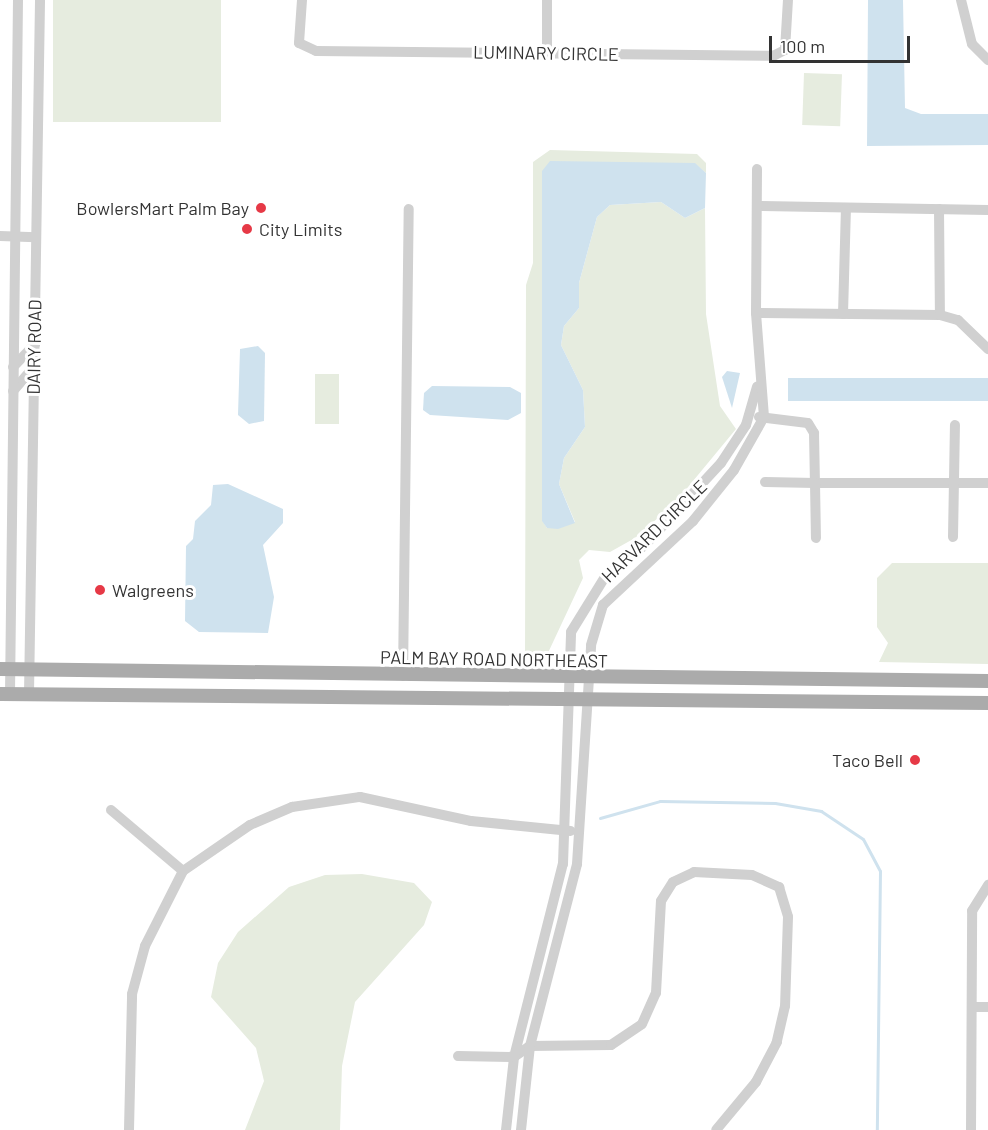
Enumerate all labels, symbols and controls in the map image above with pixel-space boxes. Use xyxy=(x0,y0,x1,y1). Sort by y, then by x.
scale bar xyxy=(772,24,913,62)
text: 100 m xyxy=(780,35,825,57)
street label: LUMINARY CIRCLE xyxy=(473,41,619,65)
place label: BowlersMart Palm Bay xyxy=(76,197,249,219)
marker: BowlersMart Palm Bay xyxy=(254,201,268,215)
place label: City Limits xyxy=(259,218,342,240)
marker: City Limits xyxy=(240,222,254,236)
street label: DAIRY ROAD xyxy=(22,299,46,395)
street label: HARVARD CIRCLE xyxy=(597,475,711,587)
place label: Walgreens xyxy=(112,579,194,601)
marker: Walgreens xyxy=(93,583,107,597)
street label: PALM BAY ROAD NORTHEAST xyxy=(380,646,608,672)
place label: Taco Bell xyxy=(832,749,903,771)
marker: Taco Bell xyxy=(908,753,922,767)

